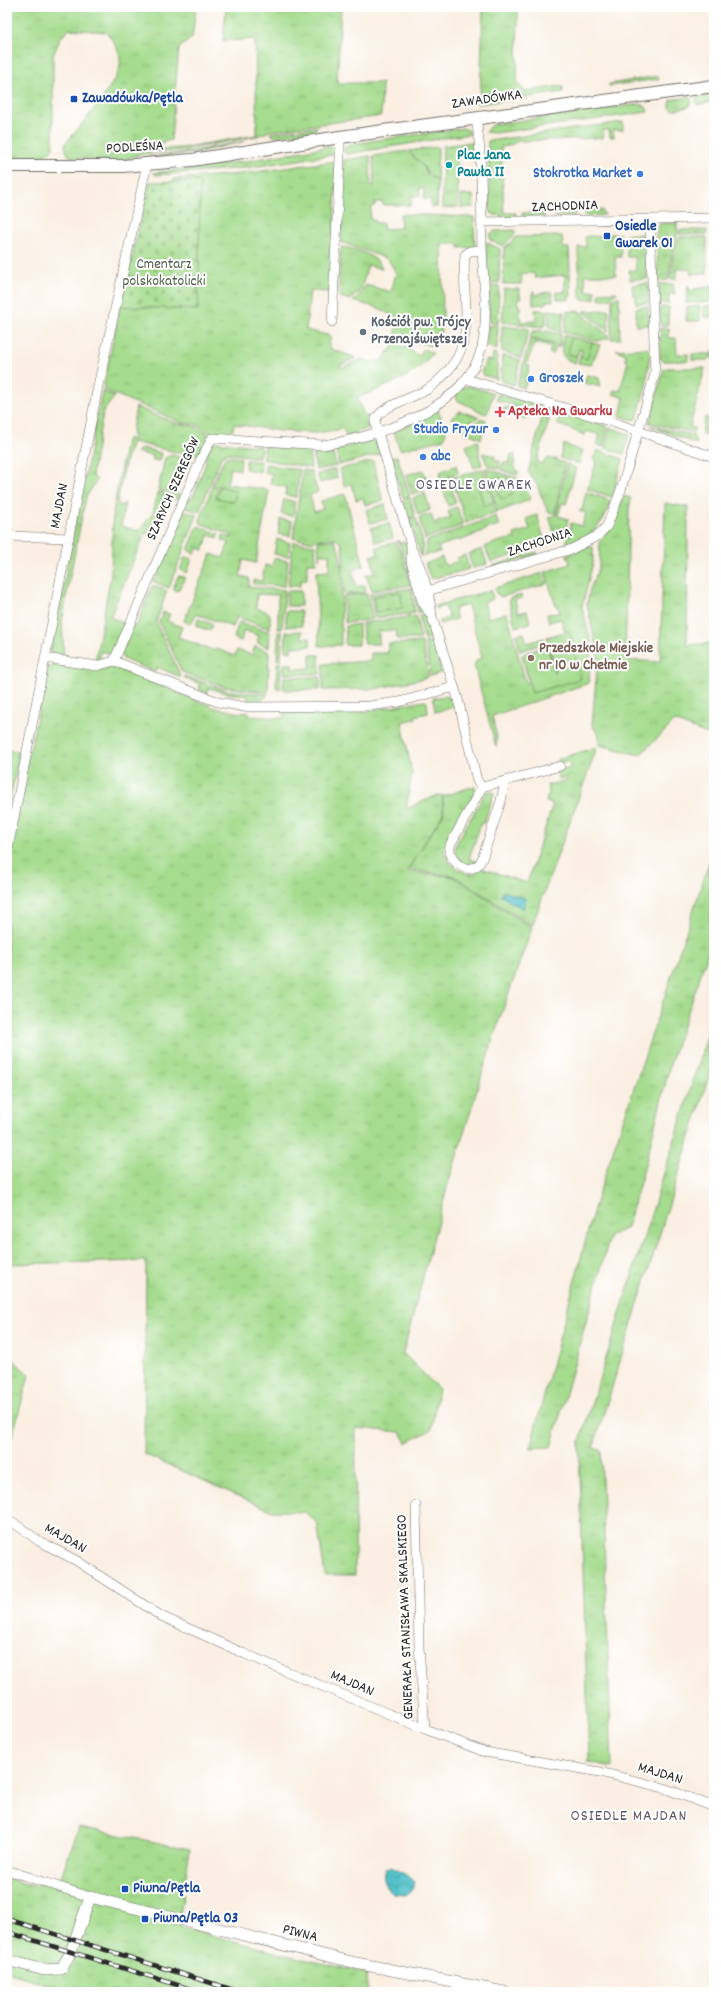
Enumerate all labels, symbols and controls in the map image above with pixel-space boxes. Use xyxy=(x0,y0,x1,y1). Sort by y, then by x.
street label: ZAWADÓWKA xyxy=(450,84,524,116)
place label: Zawadówka/Pętla xyxy=(82,88,184,110)
marker: Zawadówka/Pętla xyxy=(69,94,79,104)
street label: PODLEŚNA xyxy=(106,136,164,160)
place label: Plac Jana Pawła II xyxy=(457,145,511,184)
marker: Plac Jana Pawła II xyxy=(444,160,454,170)
place label: Stokrotka Market xyxy=(533,163,632,185)
marker: Stokrotka Market xyxy=(635,169,645,179)
street label: ZACHODNIA xyxy=(531,195,599,219)
place label: Osiedle Gwarek 01 xyxy=(615,216,672,255)
marker: Osiedle Gwarek 01 xyxy=(602,231,612,241)
park label: Cmentarz polskokatolicki xyxy=(123,254,206,293)
place label: Kościół pw. Trójcy Przenajświętszej xyxy=(371,312,471,351)
marker: Kościół pw. Trójcy Przenajświętszej xyxy=(358,327,368,337)
place label: Groszek xyxy=(539,368,584,390)
marker: Groszek xyxy=(526,374,536,384)
place label: Apteka Na Gwarku xyxy=(508,401,613,423)
marker: Apteka Na Gwarku xyxy=(495,407,505,417)
place label: Studio Fryzur xyxy=(413,419,488,441)
marker: Studio Fryzur xyxy=(491,425,501,435)
street label: SZARYCH SZEREGÓW xyxy=(141,433,207,544)
place label: abc xyxy=(431,446,451,468)
marker: abc xyxy=(418,452,428,462)
district label: OSIEDLE GWAREK xyxy=(416,474,532,497)
street label: MAJDAN xyxy=(45,481,75,531)
street label: ZACHODNIA xyxy=(505,522,575,564)
place label: Przedszkole Miejskie nr 10 w Chełmie xyxy=(539,638,653,677)
marker: Przedszkole Miejskie nr 10 w Chełmie xyxy=(526,653,536,663)
street label: GENERAŁA STANISŁAWA SKALSKIEGO xyxy=(391,1514,421,1720)
street label: MAJDAN xyxy=(40,1518,90,1560)
street label: MAJDAN xyxy=(327,1665,377,1703)
street label: MAJDAN xyxy=(635,1757,685,1791)
district label: OSIEDLE MAJDAN xyxy=(570,1805,688,1828)
place label: Piwna/Pętla xyxy=(133,1878,201,1900)
marker: Piwna/Pętla xyxy=(120,1884,130,1894)
place label: Piwna/Pętla 03 xyxy=(153,1908,239,1930)
marker: Piwna/Pętla 03 xyxy=(140,1914,150,1924)
street label: PIWNA xyxy=(280,1919,320,1949)

